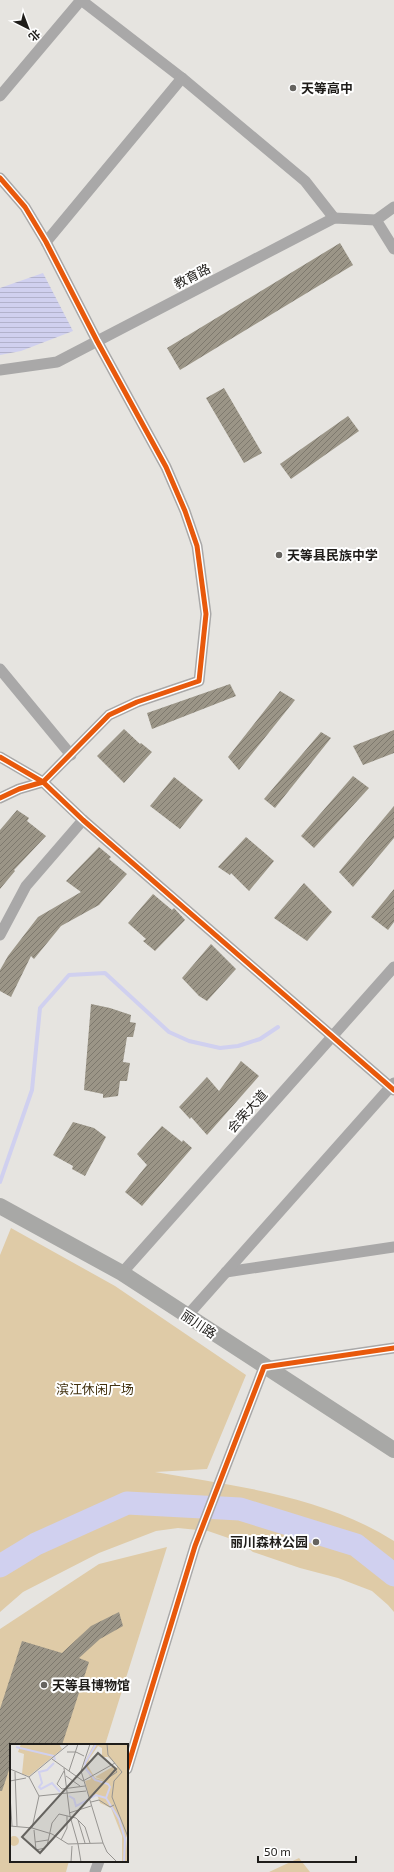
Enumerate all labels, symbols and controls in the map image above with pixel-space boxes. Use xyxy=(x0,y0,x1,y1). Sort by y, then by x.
north arrow xyxy=(8,8,48,48)
text: 北 xyxy=(27,27,43,44)
place label: 天等高中 xyxy=(301,80,353,96)
marker: 天等高中 xyxy=(288,83,298,93)
street label: 教育路 xyxy=(171,260,213,292)
place label: 天等县民族中学 xyxy=(287,547,378,563)
marker: 天等县民族中学 xyxy=(274,550,284,560)
street label: 会荣大道 xyxy=(224,1086,270,1136)
street label: 丽川路 xyxy=(178,1306,220,1342)
park label: 滨江休闲广场 xyxy=(56,1381,134,1397)
place label: 丽川森林公园 xyxy=(230,1534,308,1550)
marker: 丽川森林公园 xyxy=(311,1537,321,1547)
place label: 天等县博物馆 xyxy=(52,1677,130,1693)
marker: 天等县博物馆 xyxy=(39,1680,49,1690)
inset map xyxy=(10,1744,128,1862)
scale bar xyxy=(258,1838,356,1864)
text: 50 m xyxy=(264,1844,291,1858)

